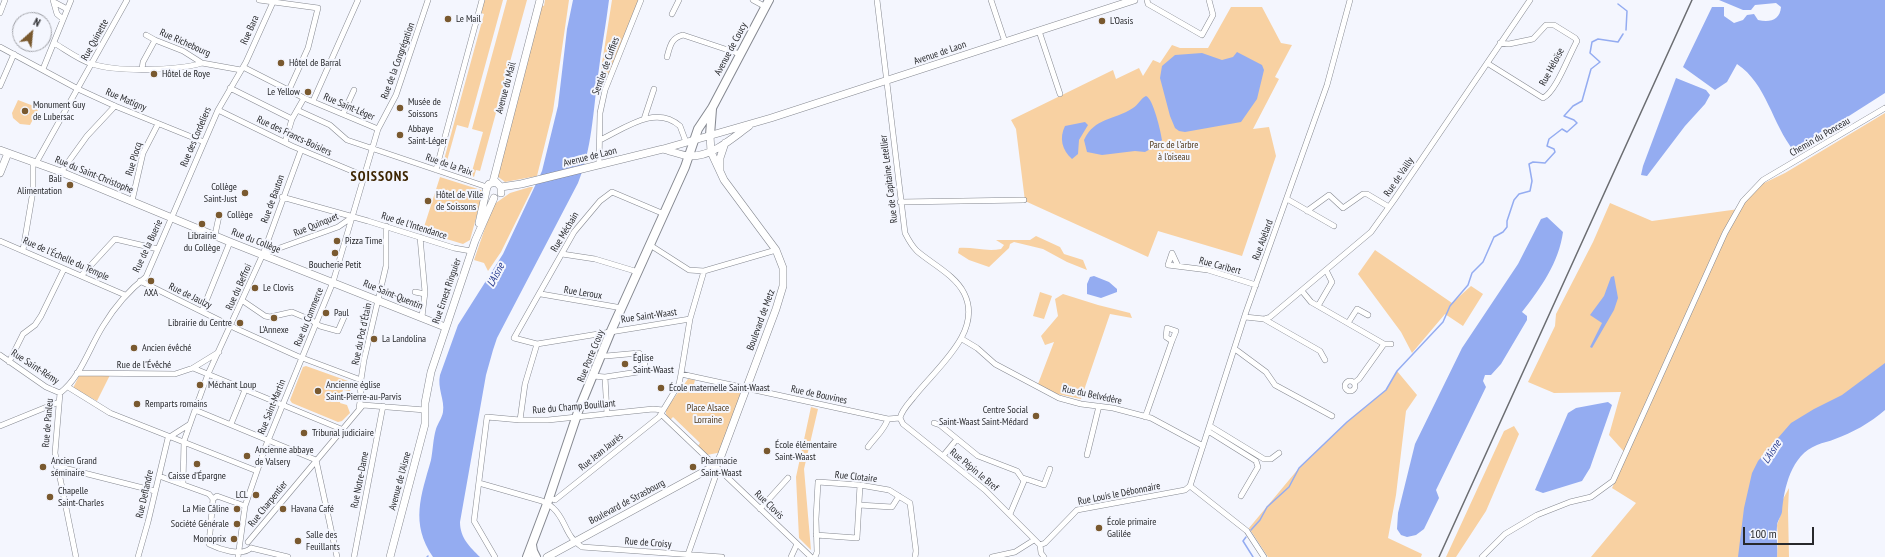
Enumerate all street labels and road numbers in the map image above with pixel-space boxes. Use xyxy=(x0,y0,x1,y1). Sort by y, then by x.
street label: Rue Bara xyxy=(238,13,262,47)
street label: Rue Quinette xyxy=(79,17,111,63)
street label: Rue de la Congrégation xyxy=(379,21,417,101)
street label: Avenue de Coucy xyxy=(712,21,750,77)
street label: Rue Richebourg xyxy=(158,26,212,60)
street label: Sentier de Cuffies xyxy=(590,36,622,96)
street label: Avenue de Laon xyxy=(912,38,968,68)
street label: Rue Héloïse xyxy=(1537,46,1567,88)
street label: Avenue du Mail xyxy=(493,61,519,115)
street label: Rue Matigny xyxy=(104,86,148,114)
street label: Rue Saint-Léger xyxy=(322,91,376,123)
street label: Rue des Cordeliers xyxy=(178,105,214,169)
street label: Rue des Francs-Boisiers xyxy=(255,113,333,159)
street label: Chemin du Ponceau xyxy=(1788,115,1852,159)
street label: Rue de Capitaine Letellier xyxy=(878,134,900,224)
street label: Rue Plocq xyxy=(123,141,145,177)
street label: Avenue de Laon xyxy=(562,145,618,169)
street label: Rue de la Paix xyxy=(424,151,474,179)
street label: Rue du Saint-Christophe xyxy=(53,154,135,196)
street label: Rue de Vailly xyxy=(1382,155,1416,199)
street label: Rue de Bauton xyxy=(259,173,287,225)
street label: Rue de l'Intendance xyxy=(380,210,448,242)
street label: Rue Méchain xyxy=(548,210,582,254)
street label: Rue Quinquet xyxy=(292,211,340,239)
street label: Rue de la Buerie xyxy=(131,218,165,274)
street label: Rue Abélard xyxy=(1250,218,1276,262)
street label: Rue du Collège xyxy=(230,226,282,256)
street label: Rue de l'Échelle du Temple xyxy=(21,235,111,283)
street label: Rue Caribert xyxy=(1198,255,1242,277)
street label: Rue Ernest Ringuier xyxy=(430,257,464,325)
street label: Rue du Beffroi xyxy=(223,262,255,312)
street label: Rue Saint-Quentin xyxy=(361,278,425,312)
street label: Rue de Jaulzy xyxy=(167,280,213,312)
street label: Rue Leroux xyxy=(563,284,603,302)
street label: Rue du Commerce xyxy=(292,286,326,348)
street label: Boulevard de Metz xyxy=(744,288,778,352)
street label: Rue du Pot d'Étain xyxy=(350,302,374,366)
street label: Rue Saint-Waast xyxy=(620,306,678,326)
street label: Rue Porte Crouy xyxy=(575,328,607,384)
street label: Rue Saint-Rémy xyxy=(9,347,61,387)
street label: Rue de l'Évêché xyxy=(117,359,171,371)
street label: Rue Saint-Martin xyxy=(256,378,288,436)
street label: Rue de Bouvines xyxy=(790,383,848,407)
street label: Rue du Belvédère xyxy=(1061,383,1123,407)
street label: Rue du Champ Bouillant xyxy=(532,397,616,417)
street label: Rue de Panleu xyxy=(40,398,56,448)
street label: Rue Jean Jaurès xyxy=(576,431,626,473)
street label: Rue Pépin le Bref xyxy=(947,446,1001,494)
street label: Avenue de l'Aisne xyxy=(386,450,414,512)
street label: Rue Notre-Dame xyxy=(349,451,371,509)
street label: Rue Deflandre xyxy=(134,469,156,519)
street label: Rue Clotaire xyxy=(834,469,878,485)
street label: Boulevard de Strasbourg xyxy=(587,477,667,527)
street label: Rue Charpentier xyxy=(246,479,290,529)
street label: Rue Louis le Débonnaire xyxy=(1077,480,1161,508)
street label: Rue Clovis xyxy=(752,488,786,522)
street label: Rue de Croisy xyxy=(624,535,672,551)

